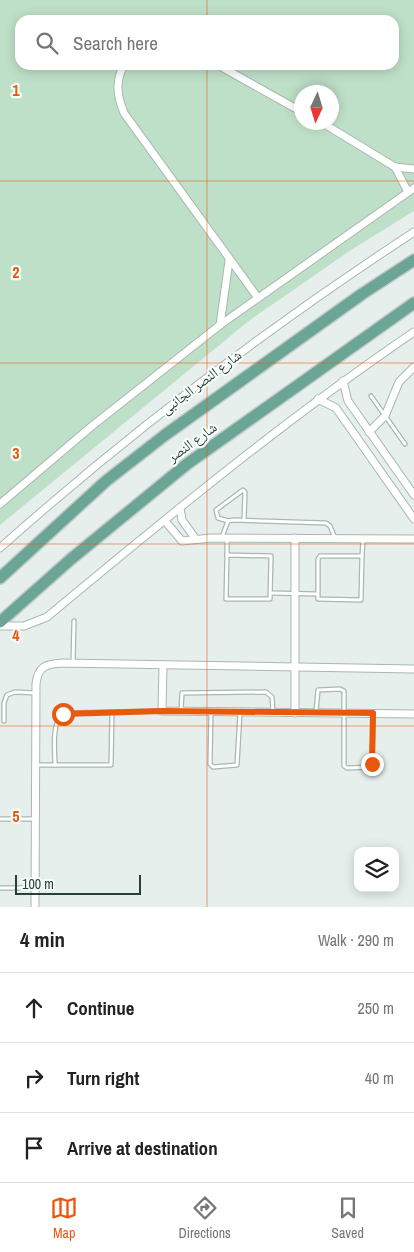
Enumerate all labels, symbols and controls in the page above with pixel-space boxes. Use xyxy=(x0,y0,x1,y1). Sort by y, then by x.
search box xyxy=(15,15,399,70)
icon: search xyxy=(33,29,61,57)
text: Search here xyxy=(73,30,158,56)
text: 1 xyxy=(12,79,20,101)
north arrow xyxy=(294,85,339,130)
text: 2 xyxy=(12,261,20,283)
street label: شارع النصر الجانبى xyxy=(157,346,246,419)
street label: شارع النصر xyxy=(163,418,221,467)
text: 3 xyxy=(12,442,20,464)
text: 4 xyxy=(12,624,20,646)
route start xyxy=(52,703,75,726)
route end xyxy=(361,753,384,776)
text: 5 xyxy=(12,805,20,827)
map controls xyxy=(354,847,399,892)
button: layers xyxy=(354,847,399,892)
scale bar xyxy=(15,872,141,895)
text: 100 m xyxy=(22,875,54,893)
text: 4 min xyxy=(20,925,65,954)
text: Walk · 290 m xyxy=(318,929,394,951)
icon: ahead xyxy=(20,994,48,1022)
text: Continue xyxy=(67,995,135,1021)
text: 250 m xyxy=(358,997,394,1019)
icon: right xyxy=(20,1064,48,1092)
text: Turn right xyxy=(67,1065,139,1091)
text: 40 m xyxy=(365,1067,394,1089)
icon: arrive xyxy=(20,1134,48,1162)
text: Arrive at destination xyxy=(67,1135,218,1161)
tab: Map xyxy=(50,1194,78,1242)
tab: Directions xyxy=(179,1194,231,1242)
tab: Saved xyxy=(331,1194,364,1242)

